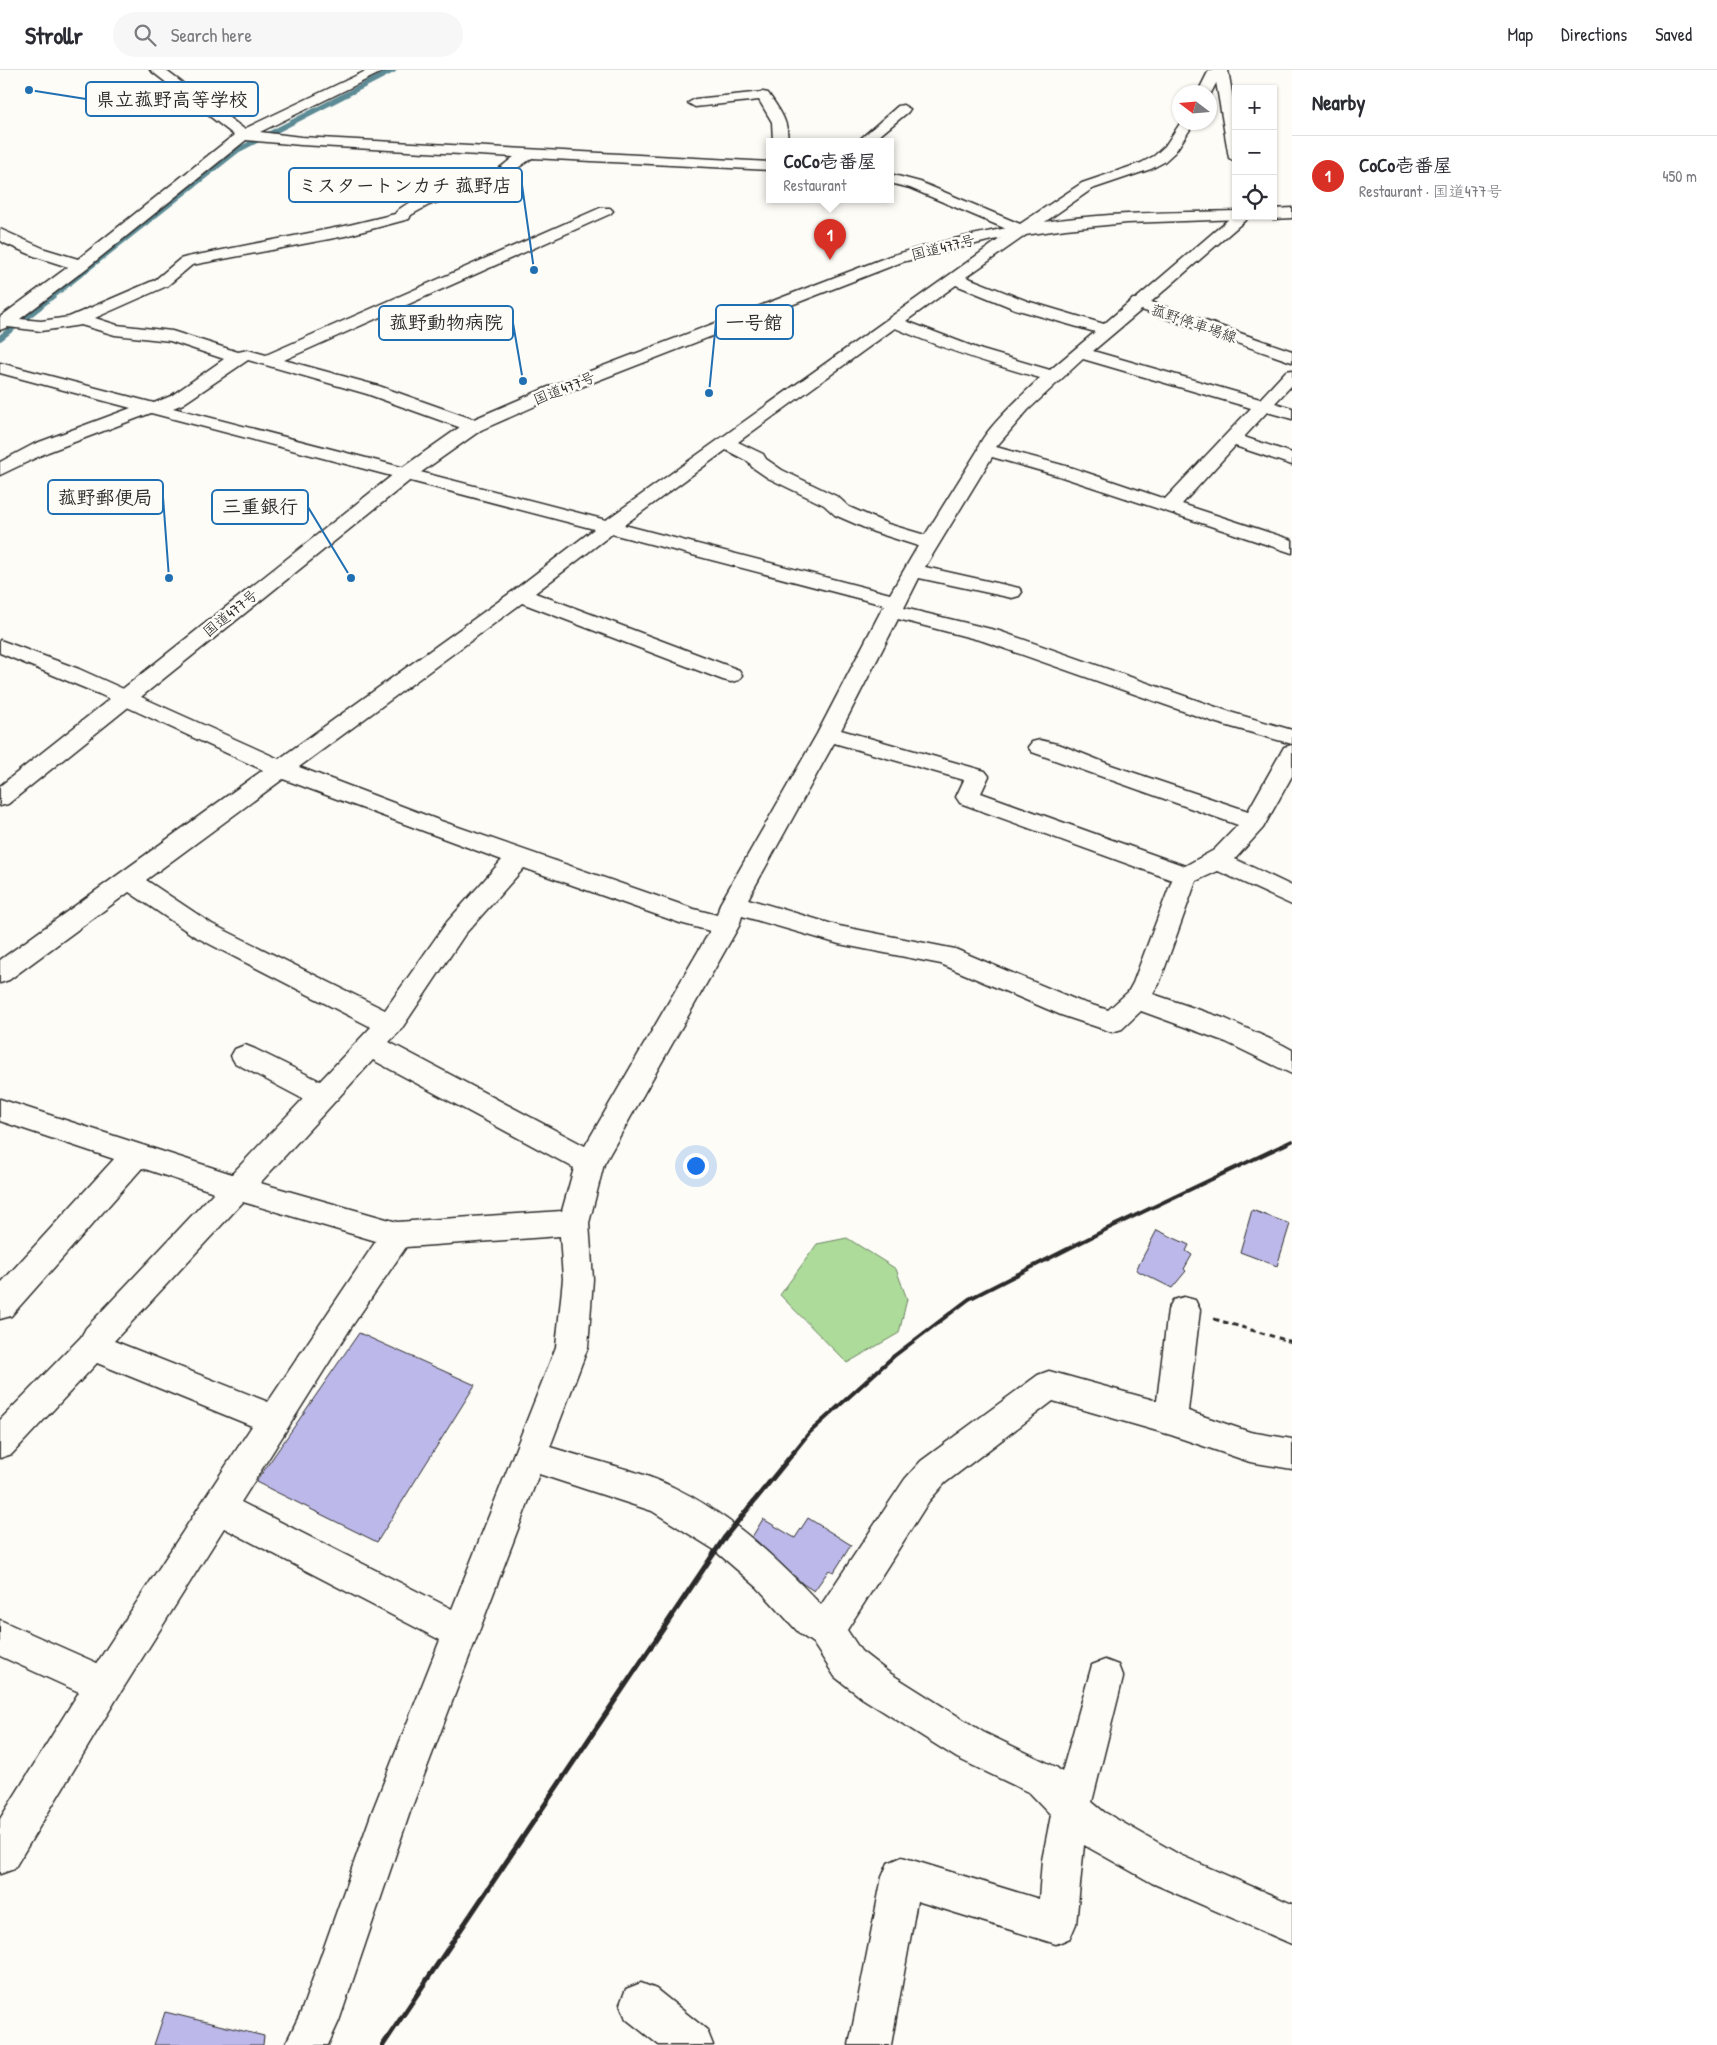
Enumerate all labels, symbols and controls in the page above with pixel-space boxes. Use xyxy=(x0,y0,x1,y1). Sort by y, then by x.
search box xyxy=(113,12,463,57)
text: Strollr xyxy=(25,19,83,51)
icon: search xyxy=(131,21,159,49)
text: Search here xyxy=(171,22,252,48)
text: Map xyxy=(1508,22,1533,47)
text: Directions xyxy=(1561,22,1627,47)
text: Saved xyxy=(1655,22,1692,47)
callout: 県立菰野高等学校 xyxy=(86,82,258,116)
north arrow xyxy=(1172,85,1217,130)
map controls xyxy=(1232,85,1277,220)
button: + xyxy=(1232,85,1277,130)
text: 県立菰野高等学校 xyxy=(96,86,248,112)
text: Nearby xyxy=(1312,88,1365,117)
button: − xyxy=(1232,130,1277,175)
popup xyxy=(766,138,894,203)
text: CoCo壱番屋 xyxy=(783,148,877,174)
text: CoCo壱番屋 xyxy=(1359,152,1452,178)
text: 1 xyxy=(1325,165,1331,187)
text: 450 m xyxy=(1663,165,1697,187)
callout: ミスタートンカチ 菰野店 xyxy=(289,168,522,202)
text: ミスタートンカチ 菰野店 xyxy=(298,172,512,198)
text: Restaurant xyxy=(783,174,847,196)
button: locate xyxy=(1232,175,1277,220)
text: Restaurant · 国道477号 xyxy=(1359,180,1503,202)
pin: 1 xyxy=(814,219,846,260)
street label: 国道477号 xyxy=(909,229,977,265)
street label: 菰野停車場線 xyxy=(1148,298,1240,348)
callout: 一号館 xyxy=(716,305,793,339)
callout: 菰野動物病院 xyxy=(379,306,513,340)
text: 菰野動物病院 xyxy=(389,309,503,335)
text: 一号館 xyxy=(725,309,783,335)
street label: 国道477号 xyxy=(530,366,598,410)
callout: 菰野郵便局 xyxy=(48,480,163,514)
text: 菰野郵便局 xyxy=(57,484,153,510)
callout: 三重銀行 xyxy=(212,490,308,524)
text: 三重銀行 xyxy=(222,493,298,519)
street label: 国道477号 xyxy=(198,584,262,642)
your location xyxy=(683,1153,709,1179)

